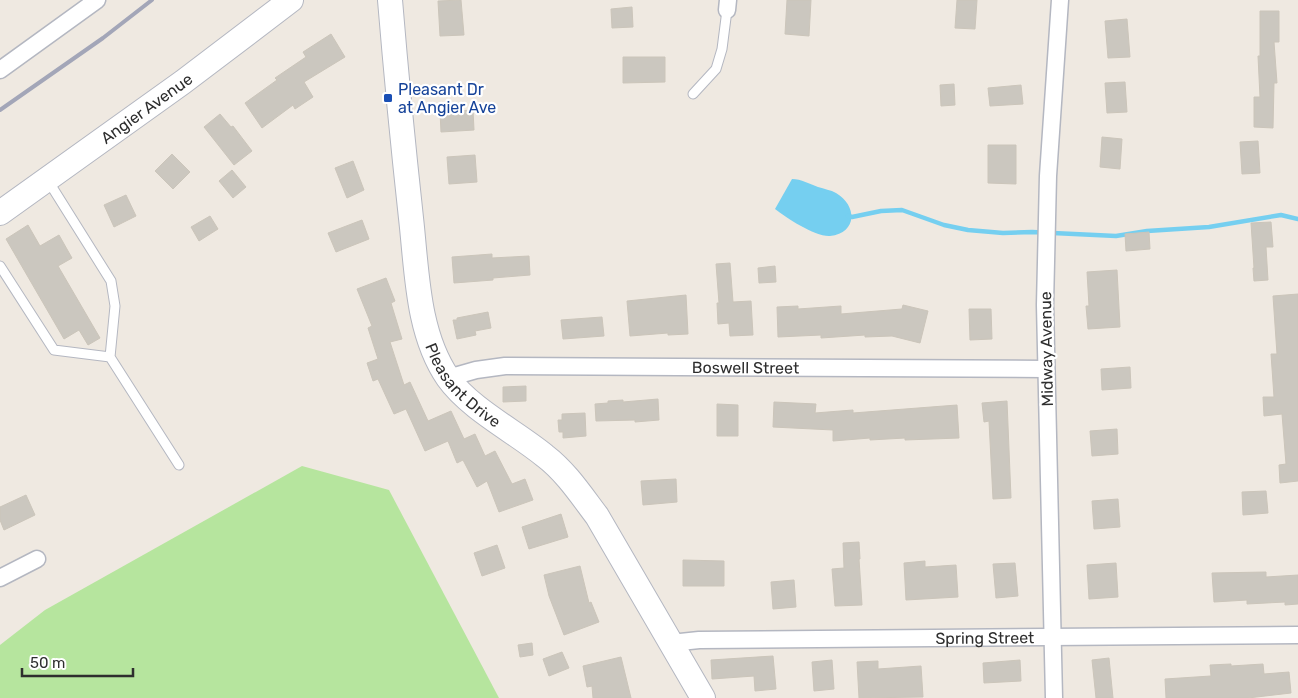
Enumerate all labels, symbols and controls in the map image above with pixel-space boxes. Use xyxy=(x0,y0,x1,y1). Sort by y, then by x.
street label: Angier Avenue xyxy=(97,69,196,148)
place label: Pleasant Dr at Angier Ave xyxy=(398,80,496,117)
marker: Pleasant Dr at Angier Ave xyxy=(382,92,394,104)
street label: Midway Avenue xyxy=(1036,291,1057,407)
street label: Pleasant Drive xyxy=(421,340,504,432)
street label: Boswell Street xyxy=(692,358,799,378)
street label: Spring Street xyxy=(935,628,1034,648)
scale bar xyxy=(22,646,134,678)
text: 50 m xyxy=(30,654,65,672)

